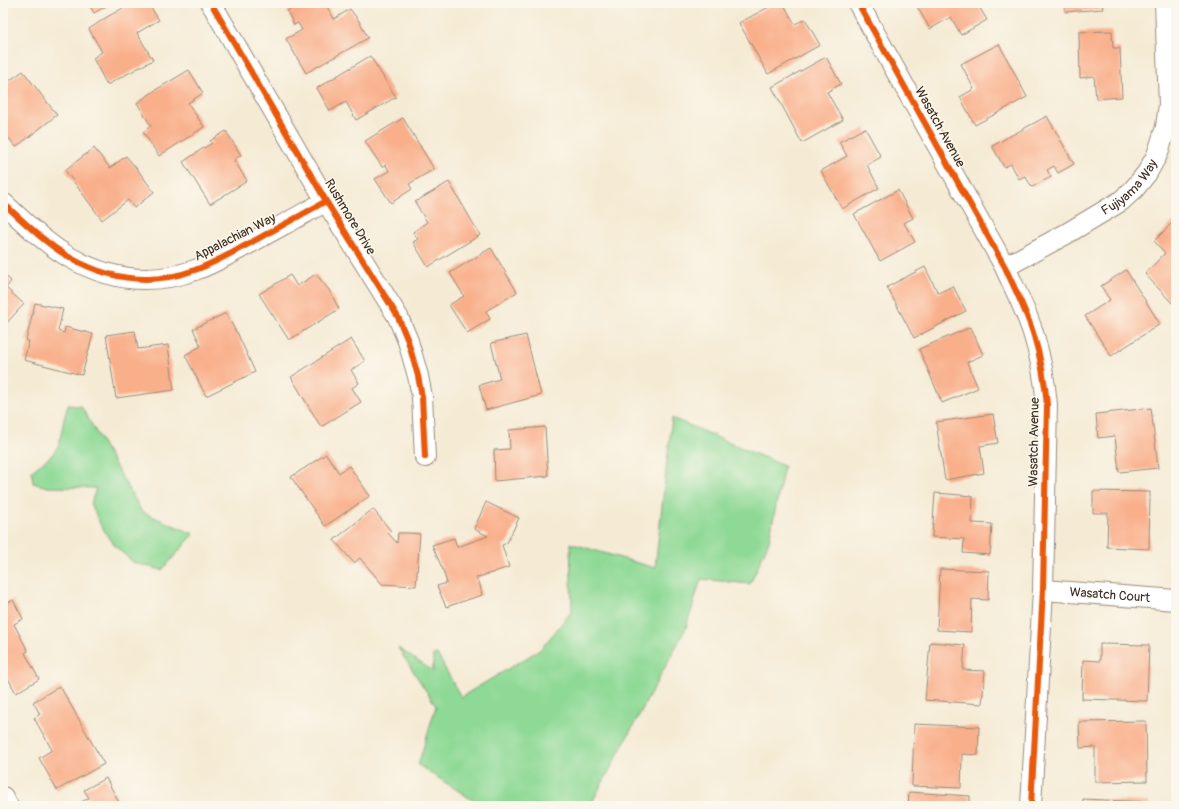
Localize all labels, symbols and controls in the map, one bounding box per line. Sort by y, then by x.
street label: Wasatch Avenue [911,84,969,170]
street label: Fujiyama Way [1098,156,1161,219]
street label: Rushmore Drive [321,176,379,258]
street label: Appalachian Way [191,209,279,264]
street label: Wasatch Avenue [1025,397,1043,487]
street label: Wasatch Court [1069,584,1151,606]

